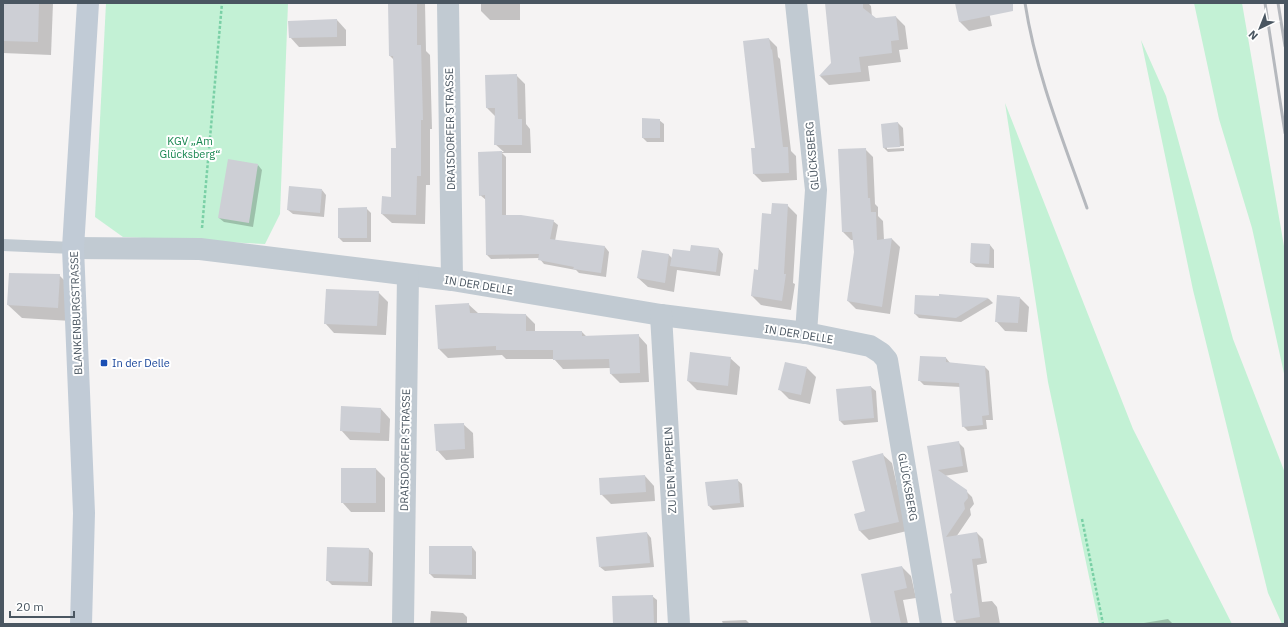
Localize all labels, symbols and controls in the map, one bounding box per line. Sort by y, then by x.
north arrow [1240,8,1280,48]
text: N [1245,27,1261,43]
street label: DRAISDORFER STRASSE [442,68,458,190]
street label: GLÜCKSBERG [802,121,822,191]
park label: KGV „Am Glücksberg“ [160,134,220,161]
street label: BLANKENBURGSTRASSE [67,251,85,375]
street label: IN DER DELLE [444,273,514,297]
street label: IN DER DELLE [764,322,834,346]
place label: In der Delle [112,356,170,370]
marker: In der Delle [99,358,109,368]
street label: DRAISDORFER STRASSE [397,389,413,511]
street label: ZU DEN PAPPELN [661,426,679,514]
street label: GLÜCKSBERG [895,452,921,522]
scale bar [10,593,74,619]
text: 20 m [16,599,44,614]

